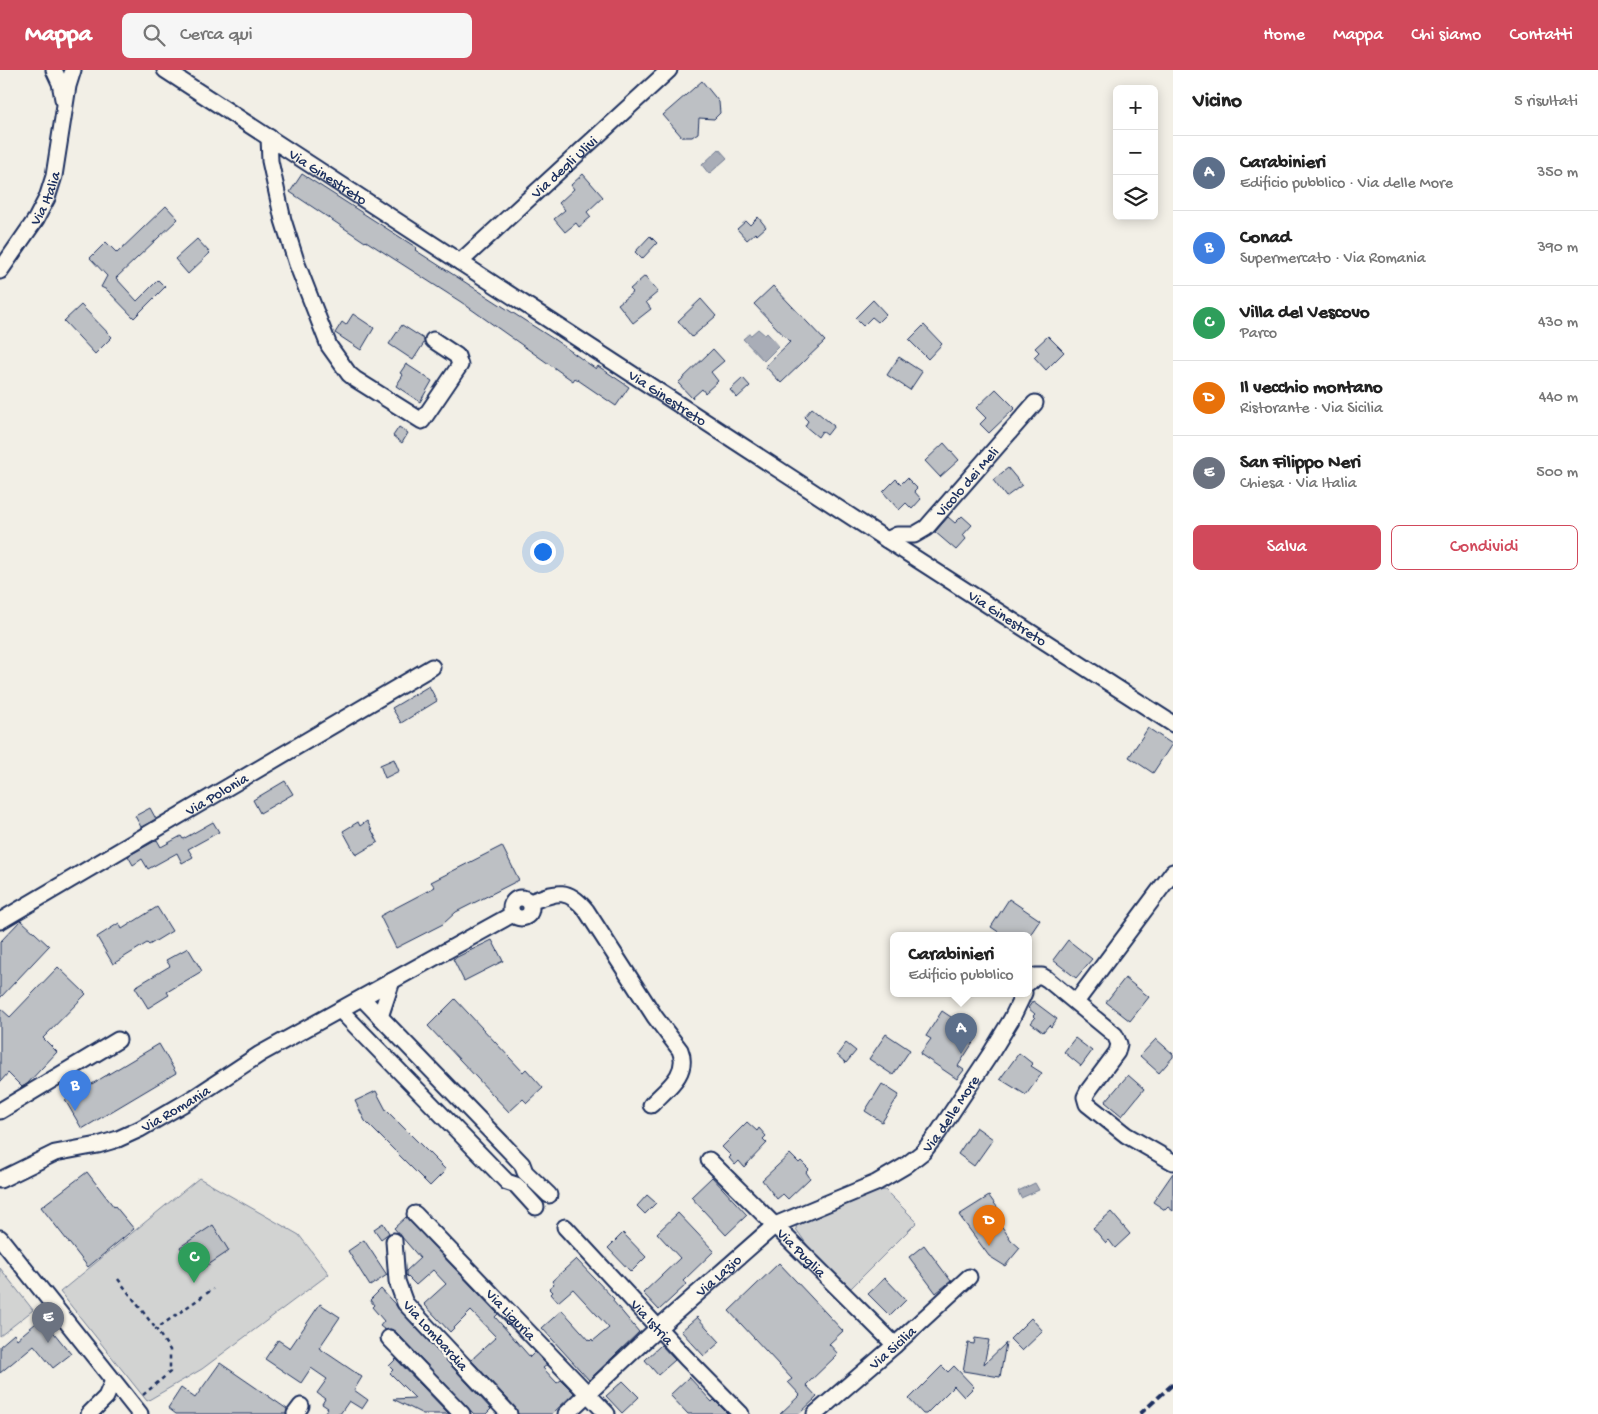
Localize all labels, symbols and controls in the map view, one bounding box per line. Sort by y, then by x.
search box [122,13,472,58]
text: Mappa [25,21,92,50]
icon: search [140,21,168,49]
text: Cerca qui [180,24,253,47]
text: Home [1263,25,1305,46]
text: Mappa [1333,25,1383,46]
text: Chi siamo [1411,25,1481,46]
text: Contatti [1509,25,1573,46]
map controls [1113,85,1158,220]
button: + [1113,85,1158,130]
text: Vicino [1193,90,1242,115]
text: 5 risultati [1514,93,1578,112]
button: − [1113,130,1158,175]
street label: Via degli Ulivi [527,133,602,204]
street label: Via Ginestreto [284,145,370,210]
text: Carabinieri [1240,152,1326,175]
text: A [1204,164,1214,183]
text: 350 m [1537,164,1578,183]
street label: Via Italia [27,170,66,231]
button: layers [1113,175,1158,220]
text: Edificio pubblico · Via delle More [1240,175,1453,194]
text: Conad [1240,227,1291,250]
text: B [1205,239,1213,258]
text: 390 m [1537,239,1578,258]
text: Supermercato · Via Romania [1240,250,1426,269]
text: Villa del Vescovo [1240,302,1370,325]
text: C [1205,314,1213,333]
text: 430 m [1538,314,1578,333]
text: Parco [1240,325,1277,344]
street label: Via Ginestreto [623,366,709,431]
text: Il vecchio montano [1240,377,1383,400]
text: D [1204,389,1214,408]
text: 440 m [1539,389,1578,408]
text: Ristorante · Via Sicilia [1240,400,1383,419]
street label: Vicolo dei Meli [932,444,1004,522]
text: San Filippo Neri [1240,452,1361,475]
text: E [1204,464,1214,483]
text: 500 m [1536,464,1578,483]
text: Chiesa · Via Italia [1240,475,1357,494]
button: Salva [1193,525,1381,570]
button: Condividi [1391,525,1578,570]
your location [530,539,556,565]
street label: Via Ginestreto [963,587,1049,651]
street label: Via Polonia [182,770,252,821]
popup [890,932,1032,997]
text: Carabinieri [908,944,994,967]
text: Edificio pubblico [908,967,1014,986]
pin: A [945,1013,977,1054]
pin: B [59,1070,91,1111]
street label: Via delle More [919,1072,985,1157]
street label: Via Romania [138,1082,215,1138]
pin: D [973,1205,1005,1246]
street label: Via Puglia [771,1225,829,1283]
pin: C [178,1242,210,1283]
street label: Via Lazio [692,1252,746,1302]
street label: Via Liguria [480,1285,539,1346]
street label: Via Lombardia [397,1296,472,1376]
street label: Via Istria [625,1296,677,1350]
pin: E [32,1302,64,1343]
street label: Via Sicilia [865,1323,921,1375]

